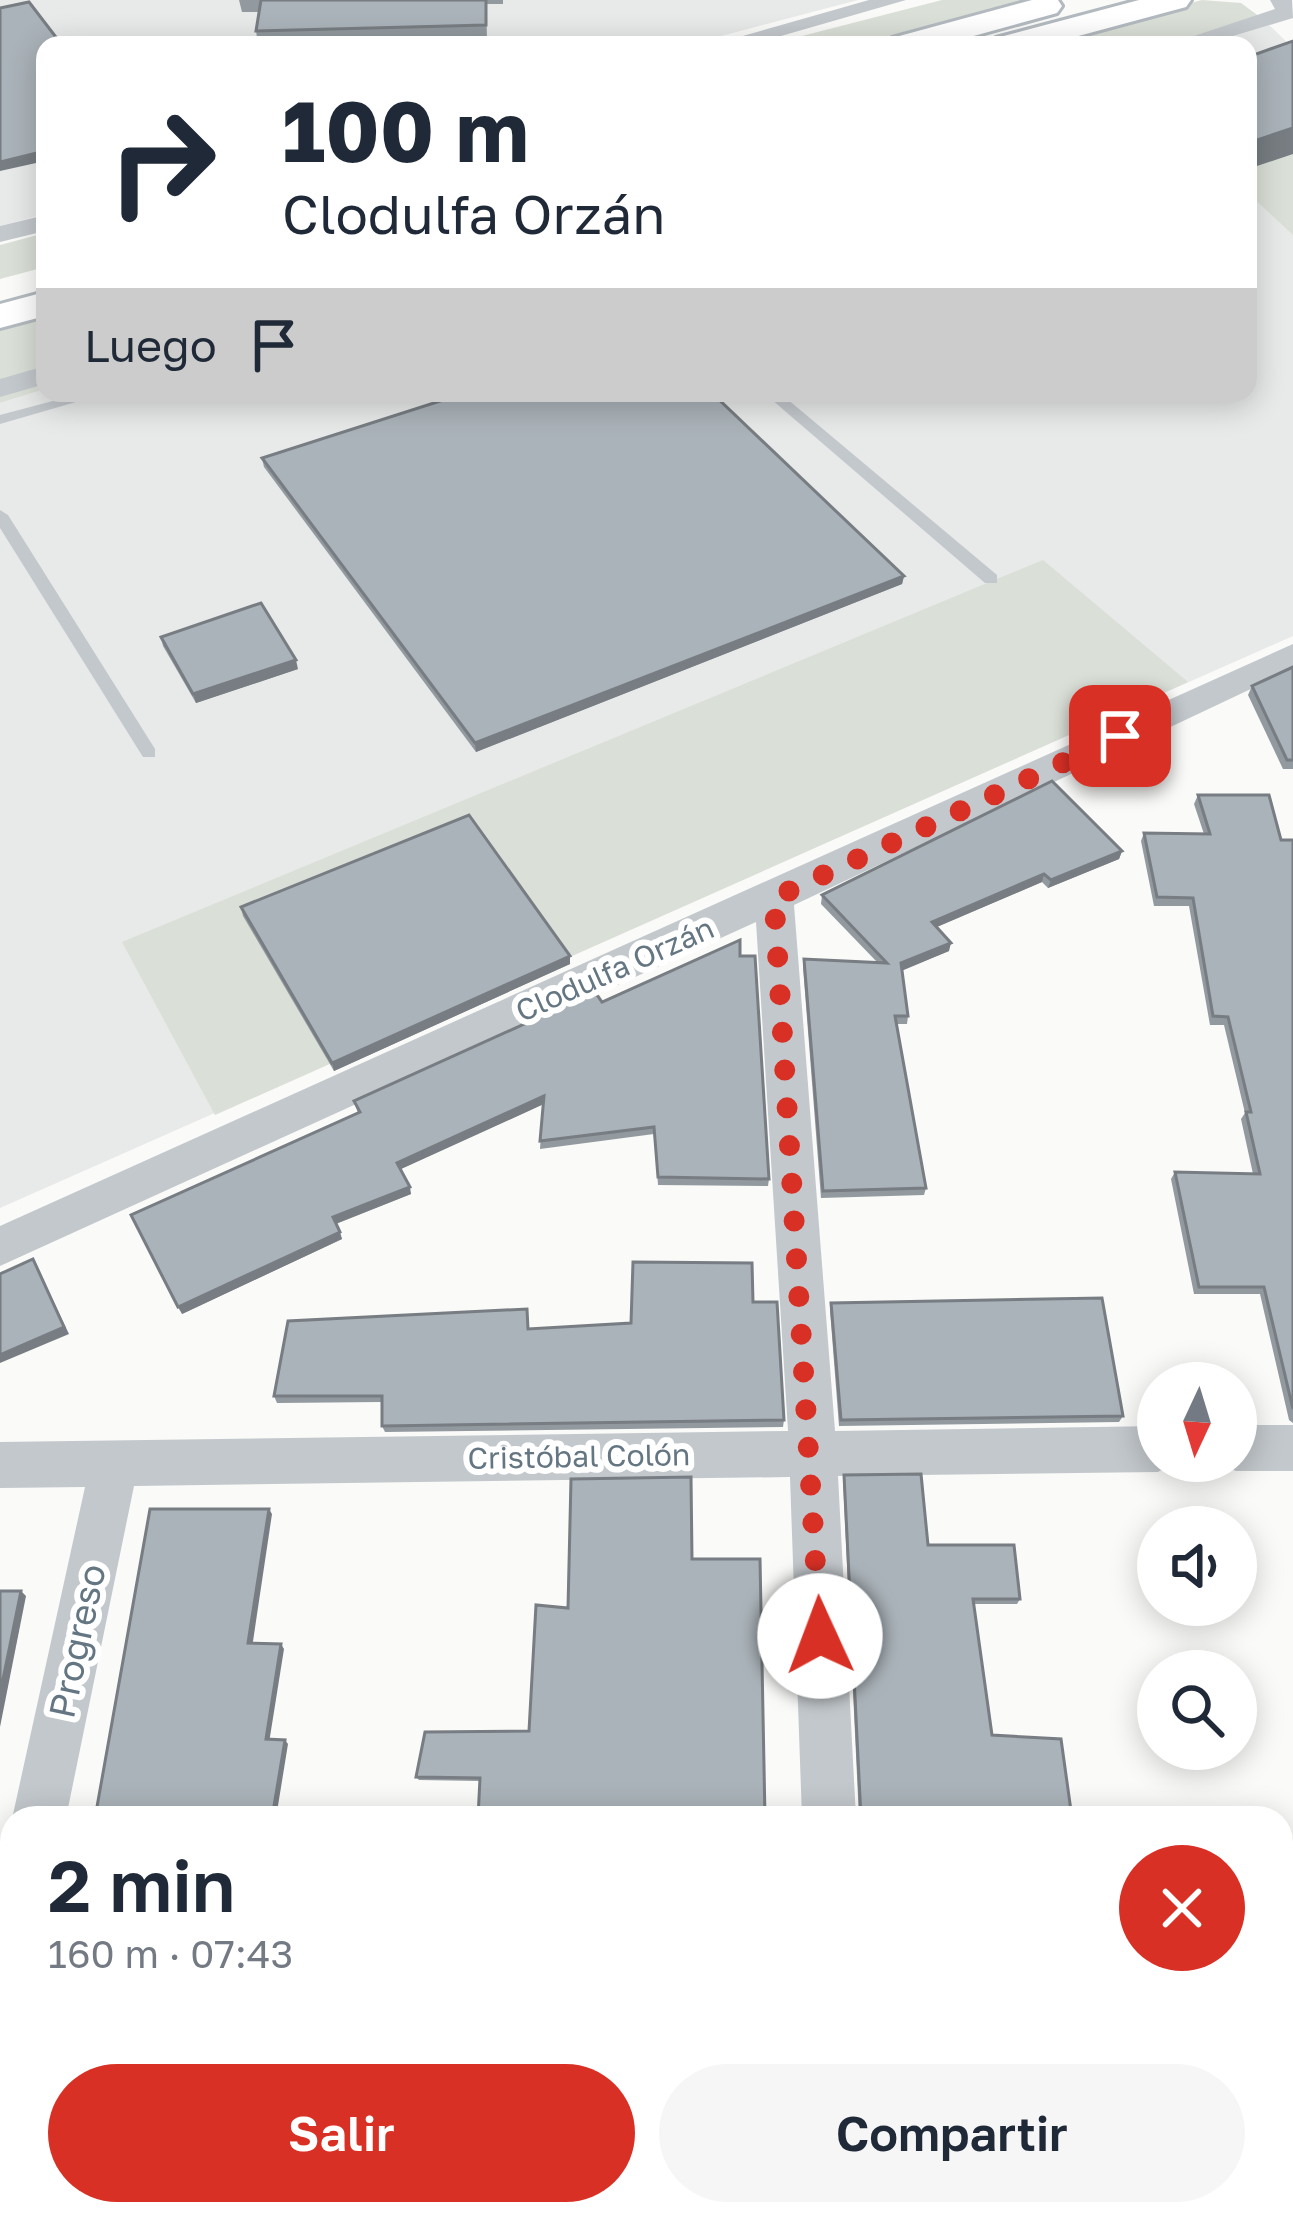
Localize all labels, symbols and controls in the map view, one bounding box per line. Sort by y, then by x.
text: 100 m [282,80,529,180]
icon: right [84,84,240,240]
text: Clodulfa Orzán [282,181,665,246]
icon: arrive [241,312,307,378]
text: Luego [84,318,217,372]
pin [1069,685,1171,787]
icon: arrive [1087,703,1153,769]
street label: Clodulfa Orzán [510,909,719,1029]
north arrow [1137,1362,1257,1482]
map controls [1137,1362,1257,1770]
street label: Cristóbal Colón [467,1436,691,1476]
button: sound [1137,1506,1257,1626]
street label: Progreso [39,1560,114,1722]
position arrow [757,1573,883,1699]
button: search [1137,1650,1257,1770]
text: 2 min [48,1841,235,1928]
button: close [1119,1845,1245,1971]
text: 160 m · 07:43 [48,1930,293,1977]
button: Salir [48,2064,635,2202]
button: Compartir [659,2064,1245,2202]

